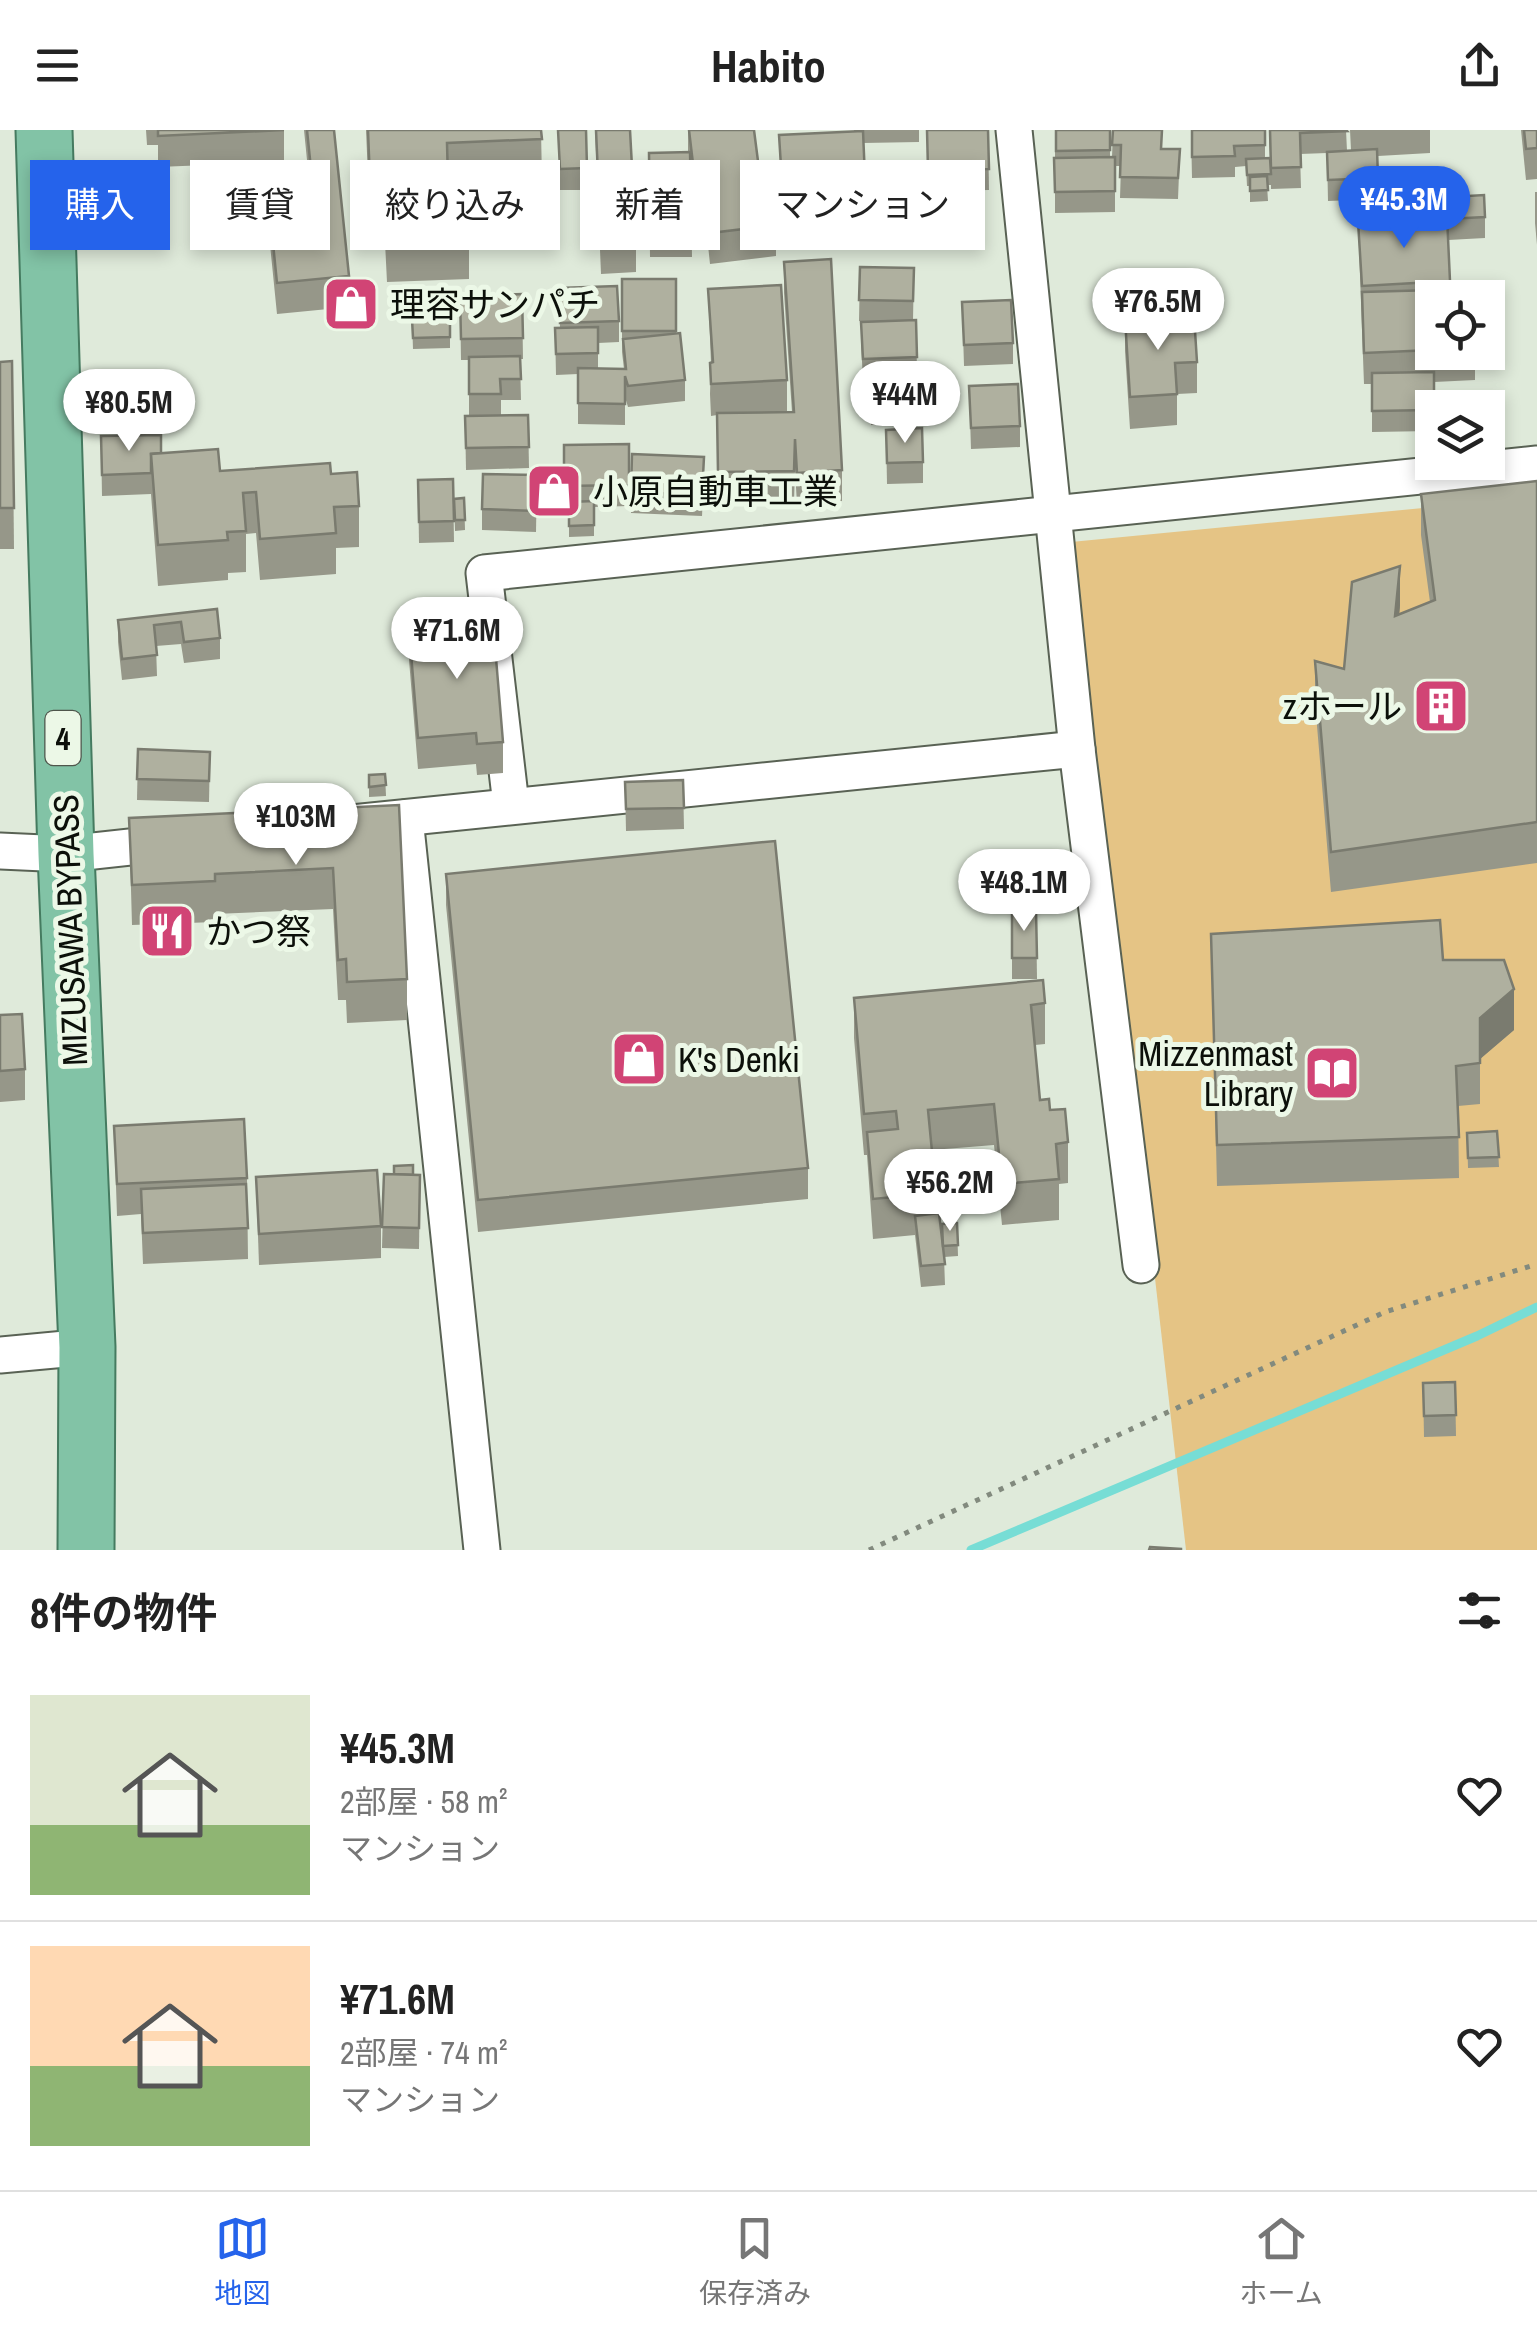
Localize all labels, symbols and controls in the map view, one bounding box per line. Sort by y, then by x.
text: Habito [711,35,826,96]
icon: menu [30,38,85,93]
icon: share [1452,38,1507,93]
chip: 購入 [30,160,170,250]
chip: 賃貸 [190,160,330,250]
chip: 絞り込み [350,160,560,250]
chip: 新着 [580,160,720,250]
chip: マンション [740,160,985,250]
pin: ¥45.3M [1323,166,1485,251]
text: ¥45.3M [1360,177,1448,220]
pin: ¥76.5M [1077,268,1239,353]
shop icon: 理容サンパチ [321,274,381,334]
text: ¥76.5M [1114,279,1202,322]
map controls [1415,280,1505,480]
button: locate [1415,280,1505,370]
place label: 理容サンパチ [390,281,600,328]
pin: ¥44M [846,361,964,446]
pin: ¥80.5M [48,369,210,454]
text: ¥44M [872,372,938,415]
text: ¥80.5M [85,380,173,423]
button: layers [1415,390,1505,480]
shop icon: 小原自動車工業 [524,461,584,521]
place label: 小原自動車工業 [593,468,838,515]
pin: ¥71.6M [376,597,538,682]
text: ¥71.6M [413,608,501,651]
building icon: zホール [1411,676,1471,736]
place label: zホール [1283,683,1402,730]
road number: 4 [46,711,80,765]
pin: ¥103M [226,783,366,868]
street label: MIZUSAWA BYPASS [42,793,98,1067]
text: ¥103M [256,794,336,837]
pin: ¥48.1M [943,849,1105,934]
text: ¥48.1M [980,860,1068,903]
restaurant icon: かつ祭 [137,901,197,961]
place label: かつ祭 [206,908,311,955]
shop icon: K's Denki [609,1029,669,1089]
place label: Mizzenmast Library [1138,1030,1294,1117]
place label: K's Denki [678,1036,800,1083]
library icon: Mizzenmast Library [1302,1043,1362,1103]
pin: ¥56.2M [869,1149,1031,1234]
text: ¥56.2M [906,1160,994,1203]
icon: filters [1452,1583,1507,1638]
text: 8件の物件 [30,1585,217,1641]
text: ¥45.3M [340,1720,455,1776]
icon: home [110,1735,230,1855]
icon: heart [1452,1768,1507,1823]
text: 2部屋 · 58 m² [340,1780,508,1823]
text: マンション [340,1827,500,1870]
text: ¥71.6M [340,1971,455,2027]
icon: home [110,1986,230,2106]
icon: heart [1452,2019,1507,2074]
text: 2部屋 · 74 m² [340,2031,508,2074]
text: マンション [340,2078,500,2121]
tab: 地図 [214,2211,270,2312]
tab: 保存済み [699,2211,811,2312]
tab: ホーム [1240,2211,1323,2312]

